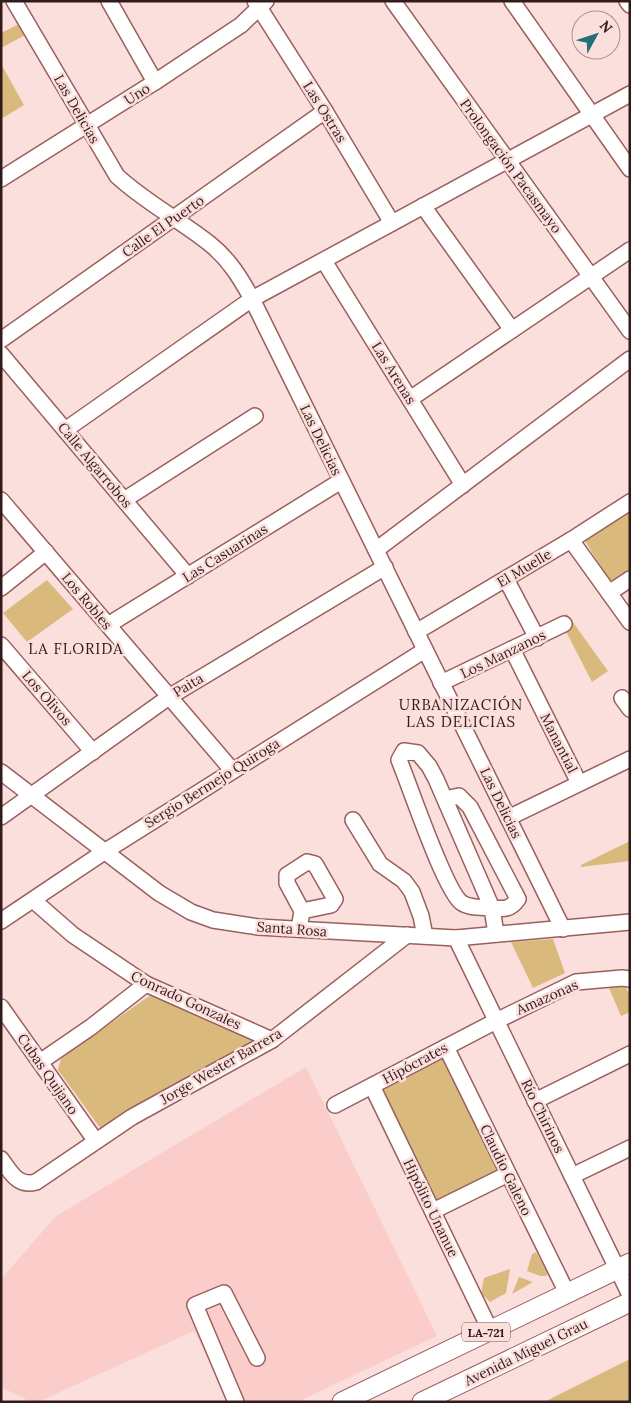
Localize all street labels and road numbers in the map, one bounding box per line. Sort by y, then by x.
street label: Las Delicias [50,71,104,147]
street label: Las Ostras [299,78,351,146]
street label: Uno [121,79,153,109]
street label: Prolongación Pacasmayo [456,95,566,237]
street label: Calle El Puerto [118,191,208,261]
street label: Las Arenas [368,338,420,408]
street label: Las Delicias [296,402,346,478]
street label: Calle Algarrobos [54,418,136,512]
street label: Las Casuarinas [179,520,271,586]
street label: El Muelle [494,545,555,591]
street label: Los Robles [58,569,116,633]
street label: Los Manzanos [457,626,549,682]
street label: Los Olivos [18,667,76,729]
street label: Paita [169,669,207,701]
street label: Manantial [536,710,582,776]
street label: Sergio Bermejo Quiroga [141,734,283,832]
street label: Las Delicias [476,765,526,841]
street label: Santa Rosa [256,918,328,940]
street label: Conrado Gonzales [128,967,244,1033]
street label: Amazonas [512,975,581,1019]
street label: Jorge Wester Barrera [156,1024,285,1109]
street label: Cubas Quijano [13,1030,83,1118]
street label: Hipócrates [379,1038,451,1088]
street label: Río Chirinos [517,1076,569,1156]
street label: Claudio Galeno [476,1121,536,1219]
street label: Hipólito Unanue [399,1156,463,1261]
street label: Avenida Miguel Grau [461,1314,591,1390]
road number: LA-721 [462,1322,510,1341]

